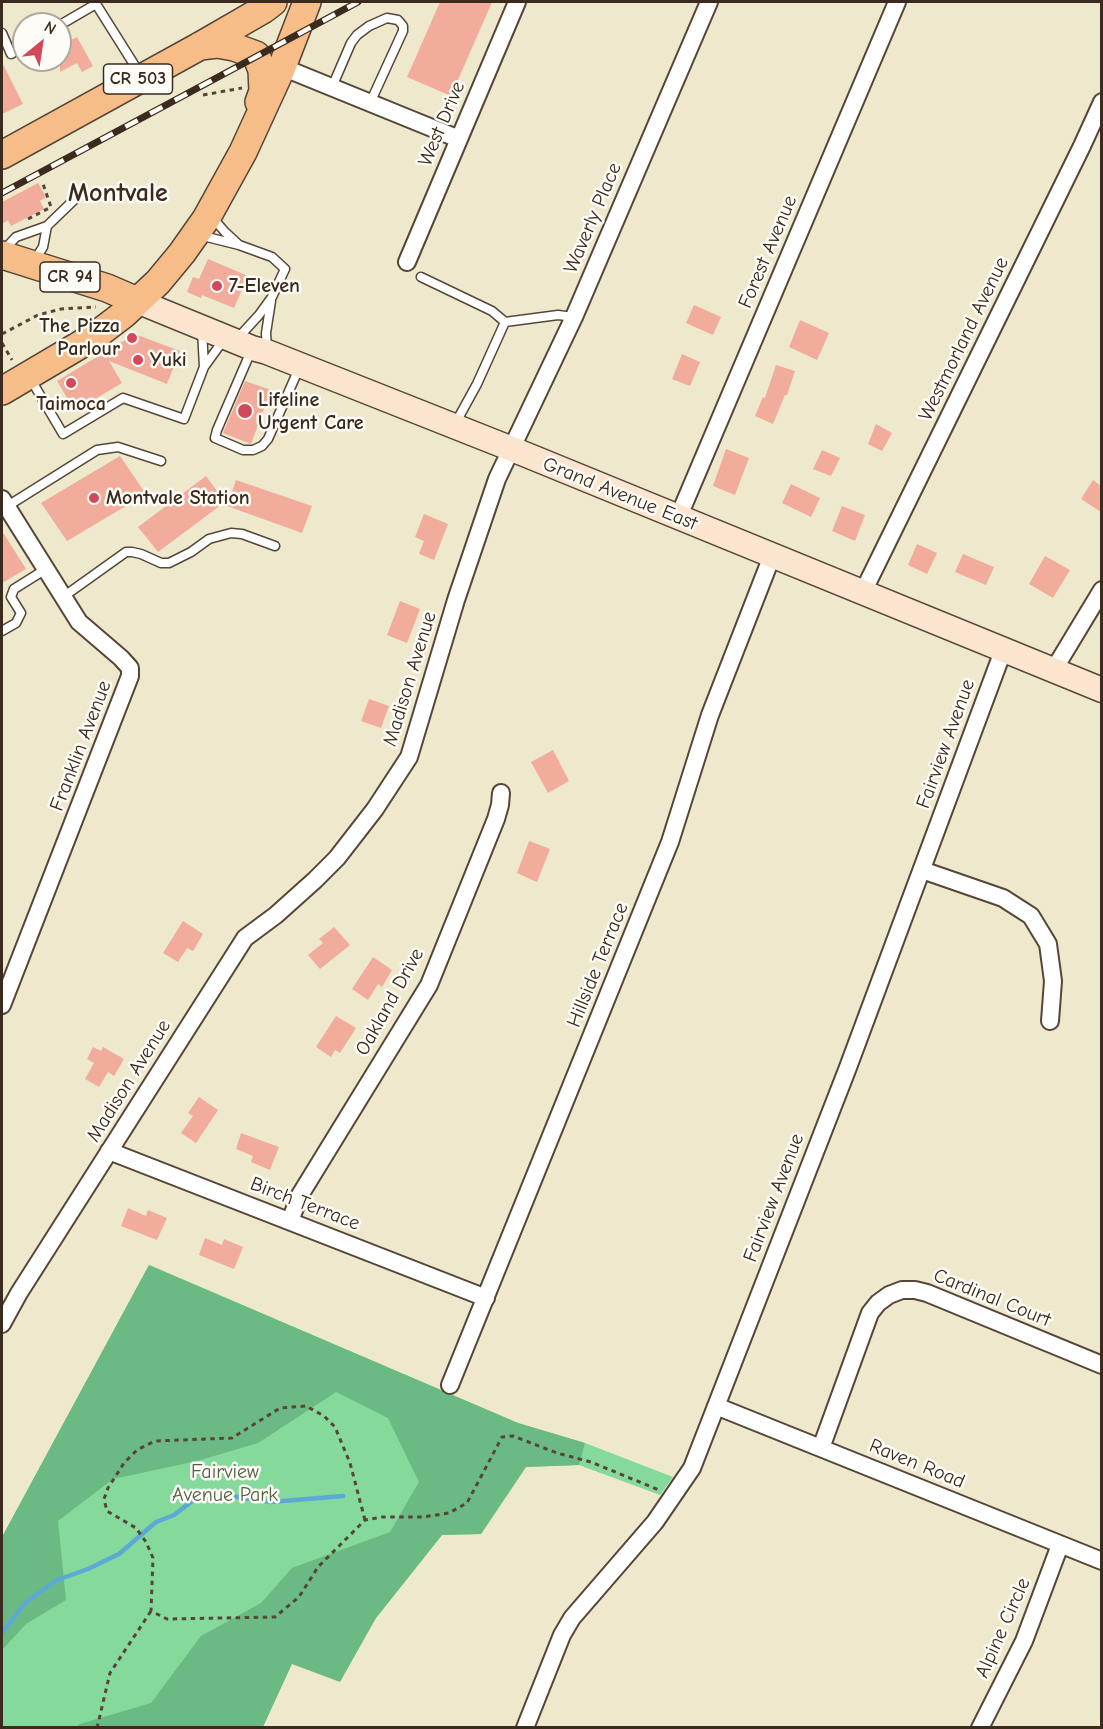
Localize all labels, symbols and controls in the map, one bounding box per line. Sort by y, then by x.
north arrow [12,12,72,72]
text: N [41,18,59,39]
road number: CR 503 [104,64,172,94]
street label: West Drive [413,78,471,170]
street label: Waverly Place [559,159,627,277]
district label: Montvale [68,178,168,210]
street label: Forest Avenue [733,192,803,312]
street label: Westmorland Avenue [914,253,1014,425]
road number: CR 94 [40,262,100,292]
place label: 7-Eleven [229,274,300,298]
marker: 7-Eleven [210,279,224,293]
place label: The Pizza Parlour [39,314,120,361]
marker: The Pizza Parlour [125,331,139,345]
place label: Yuki [150,348,187,372]
marker: Yuki [131,353,145,367]
marker: Taimoca [64,376,78,390]
place label: Lifeline Urgent Care [258,388,364,435]
place label: Taimoca [36,392,106,416]
marker: Lifeline Urgent Care [236,402,254,420]
street label: Grand Avenue East [539,452,701,536]
place label: Montvale Station [106,486,250,510]
marker: Montvale Station [87,491,101,505]
street label: Madison Avenue [378,609,442,749]
street label: Fairview Avenue [912,676,980,812]
street label: Franklin Avenue [45,677,117,815]
street label: Hillside Terrace [562,899,634,1031]
street label: Oakland Drive [351,944,429,1060]
street label: Madison Avenue [82,1015,176,1147]
street label: Fairview Avenue [738,1130,810,1266]
street label: Birch Terrace [247,1172,363,1236]
street label: Cardinal Court [930,1264,1054,1332]
street label: Raven Road [866,1434,968,1494]
park label: Fairview Avenue Park [172,1460,278,1507]
street label: Alpine Circle [970,1574,1036,1682]

